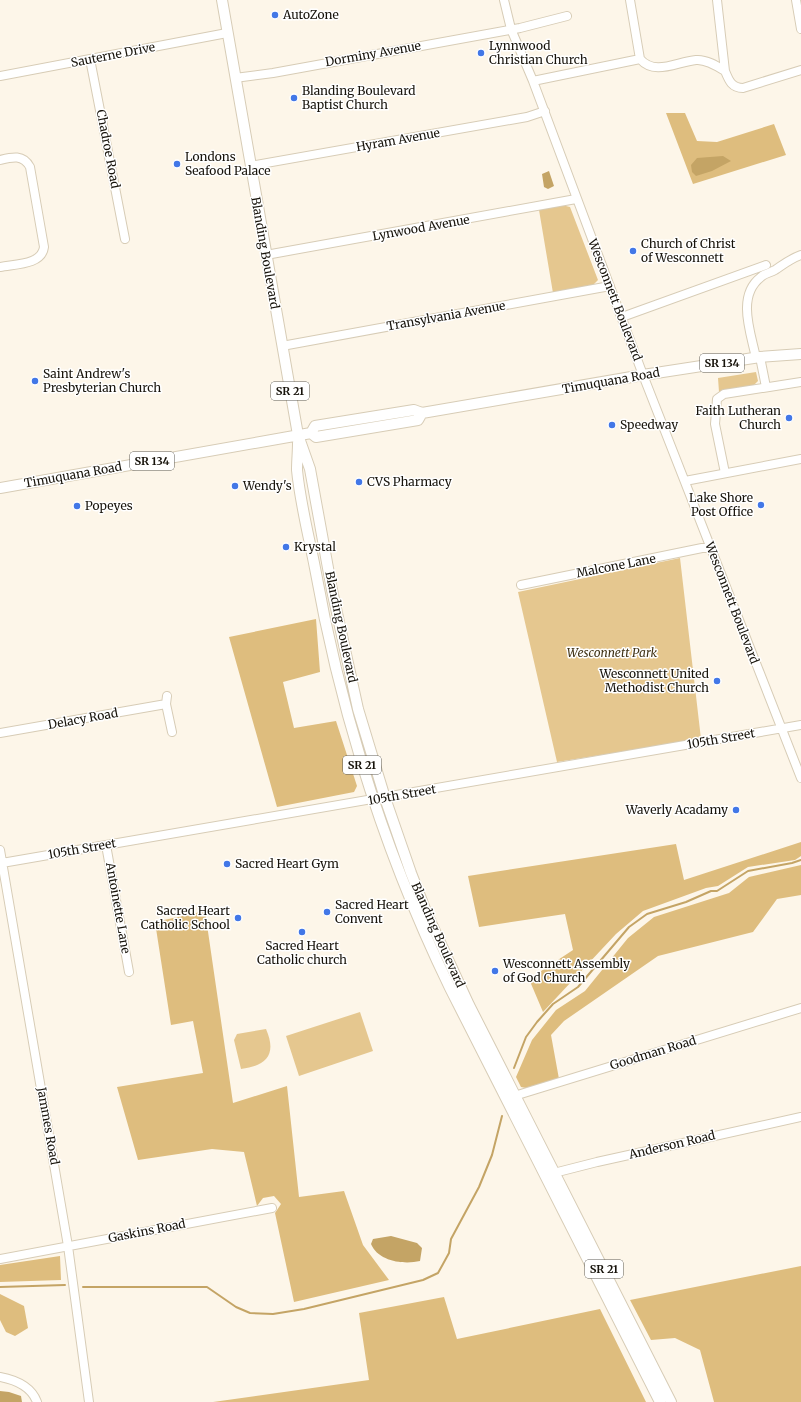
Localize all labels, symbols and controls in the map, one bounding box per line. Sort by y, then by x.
place label: AutoZone [282,7,339,22]
marker: AutoZone [270,10,280,20]
street label: Dorminy Avenue [324,38,422,69]
place label: Lynnwood Christian Church [489,38,588,67]
street label: Sauterne Drive [70,39,156,70]
marker: Lynnwood Christian Church [476,48,486,58]
place label: Blanding Boulevard Baptist Church [302,83,415,112]
marker: Blanding Boulevard Baptist Church [289,93,299,103]
street label: Chadroe Road [93,108,123,190]
street label: Hyram Avenue [355,125,441,154]
place label: Londons Seafood Palace [185,149,271,178]
marker: Londons Seafood Palace [172,159,182,169]
street label: Blanding Boulevard [248,196,283,310]
street label: Lynwood Avenue [371,212,471,243]
street label: Wesconnett Boulevard [585,236,646,363]
place label: Church of Christ of Wesconnett [641,236,736,265]
marker: Church of Christ of Wesconnett [628,246,638,256]
street label: Transylvania Avenue [385,298,506,333]
road number: SR 134 [700,354,744,372]
street label: Timuquana Road [561,365,661,396]
place label: Saint Andrew's Presbyterian Church [43,366,161,395]
marker: Saint Andrew's Presbyterian Church [30,376,40,386]
road number: SR 21 [271,382,309,400]
place label: Faith Lutheran Church [696,403,781,432]
marker: Faith Lutheran Church [784,413,794,423]
place label: Speedway [620,417,678,432]
marker: Speedway [607,420,617,430]
road number: SR 134 [130,452,174,470]
street label: Timuquana Road [23,459,123,490]
place label: CVS Pharmacy [367,474,452,489]
marker: CVS Pharmacy [354,477,364,487]
place label: Wendy's [242,478,292,493]
marker: Wendy's [230,481,240,491]
place label: Lake Shore Post Office [689,490,753,519]
place label: Popeyes [85,498,133,513]
marker: Lake Shore Post Office [756,500,766,510]
marker: Popeyes [72,501,82,511]
place label: Krystal [294,539,336,554]
street label: Wesconnett Boulevard [702,539,763,666]
marker: Krystal [281,542,291,552]
street label: Malcone Lane [575,550,657,581]
street label: Blanding Boulevard [322,570,361,684]
park label: Wesconnett Park [567,645,658,660]
place label: Wesconnett United Methodist Church [598,666,709,695]
marker: Wesconnett United Methodist Church [712,676,722,686]
street label: Delacy Road [47,705,119,732]
street label: 105th Street [686,725,756,752]
road number: SR 21 [343,756,381,774]
street label: 105th Street [367,781,437,808]
place label: Waverly Acadamy [625,802,728,817]
marker: Waverly Acadamy [731,805,741,815]
street label: 105th Street [47,835,117,862]
place label: Sacred Heart Gym [235,856,339,871]
marker: Sacred Heart Gym [222,859,232,869]
street label: Antoinette Lane [103,860,134,955]
street label: Blanding Boulevard [409,880,468,990]
place label: Sacred Heart Convent [335,897,409,926]
place label: Sacred Heart Catholic School [141,903,230,932]
marker: Sacred Heart Convent [322,907,332,917]
marker: Sacred Heart Catholic School [233,913,243,923]
marker: Sacred Heart Catholic church [297,927,307,937]
place label: Sacred Heart Catholic church [257,938,347,967]
place label: Wesconnett Assembly of God Church [502,956,630,985]
marker: Wesconnett Assembly of God Church [490,966,500,976]
street label: Goodman Road [608,1032,698,1073]
street label: Jammes Road [34,1085,63,1166]
street label: Anderson Road [626,1127,717,1162]
street label: Gaskins Road [107,1216,187,1245]
road number: SR 21 [585,1260,623,1278]

